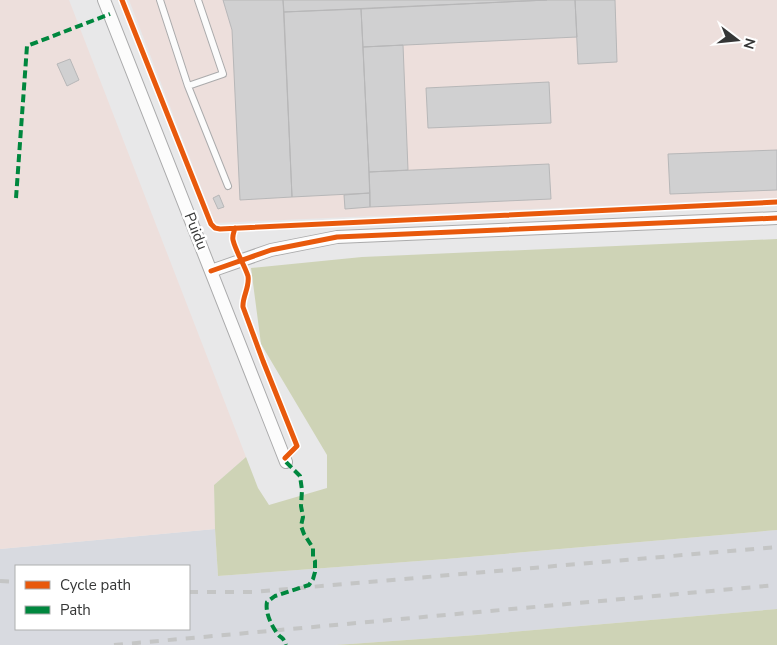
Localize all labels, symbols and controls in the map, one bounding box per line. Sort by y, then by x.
north arrow [712,15,762,65]
text: N [738,36,760,51]
street label: Puidu [180,209,212,253]
legend [15,565,190,630]
text: Cycle path [60,575,131,595]
text: Path [60,600,91,620]

